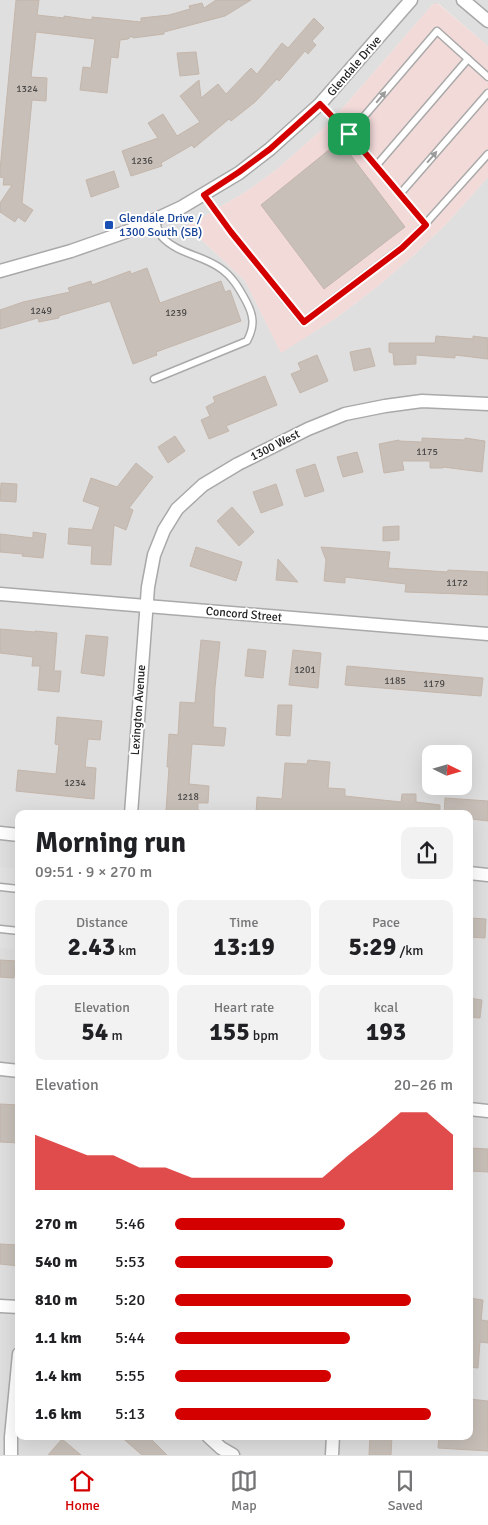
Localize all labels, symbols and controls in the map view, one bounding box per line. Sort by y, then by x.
street label: Glendale Drive [324,33,385,100]
house number: 1324 [16,83,38,95]
one-way arrow [375,91,386,103]
pin [328,113,370,155]
icon: arrive [335,120,363,148]
one-way arrow [426,152,438,164]
house number: 1236 [131,155,153,167]
place label: Glendale Drive / 1300 South (SB) [119,211,202,240]
marker: Glendale Drive / 1300 South (SB) [103,219,115,231]
house number: 1249 [30,305,52,317]
house number: 1239 [165,307,187,319]
street label: 1300 West [248,427,303,464]
house number: 1175 [416,446,438,458]
house number: 1172 [446,577,468,589]
street label: Concord Street [205,604,283,625]
street label: Lexington Avenue [128,664,149,756]
house number: 1201 [294,664,316,676]
house number: 1185 [384,675,406,687]
house number: 1179 [423,678,445,690]
north arrow [422,745,472,795]
map controls [422,745,472,795]
house number: 1234 [64,777,86,789]
house number: 1218 [177,791,199,803]
text: Morning run [35,826,186,860]
button: share [401,827,453,879]
text: 09:51 · 9 × 270 m [35,862,152,882]
text: Distance [76,914,128,931]
text: Time [230,914,258,931]
text: Pace [372,914,400,931]
text: 2.43 [68,931,115,962]
text: 13:19 [213,931,275,962]
text: 5:29 [348,931,396,962]
text: km [115,942,136,959]
text: /km [396,942,424,959]
text: Elevation [74,999,130,1016]
text: Heart rate [214,999,274,1016]
text: kcal [374,999,398,1016]
text: 54 [81,1016,108,1047]
text: 155 [209,1016,250,1047]
text: 193 [366,1016,406,1047]
text: m [108,1027,123,1044]
text: bpm [250,1027,279,1044]
text: Elevation [35,1075,99,1095]
text: 20–26 m [394,1075,453,1095]
text: 270 m [35,1214,77,1234]
text: 5:46 [115,1214,145,1234]
text: 540 m [35,1252,77,1272]
text: 5:53 [115,1252,145,1272]
text: 810 m [35,1290,77,1310]
text: 5:20 [115,1290,145,1310]
text: 1.1 km [35,1328,82,1348]
text: 5:44 [115,1328,145,1348]
text: 1.4 km [35,1366,82,1386]
text: 5:55 [115,1366,145,1386]
text: 1.6 km [35,1404,82,1424]
text: 5:13 [115,1404,145,1424]
tab: Home [65,1467,100,1514]
tab: Map [230,1467,258,1514]
tab: Saved [388,1467,423,1514]

